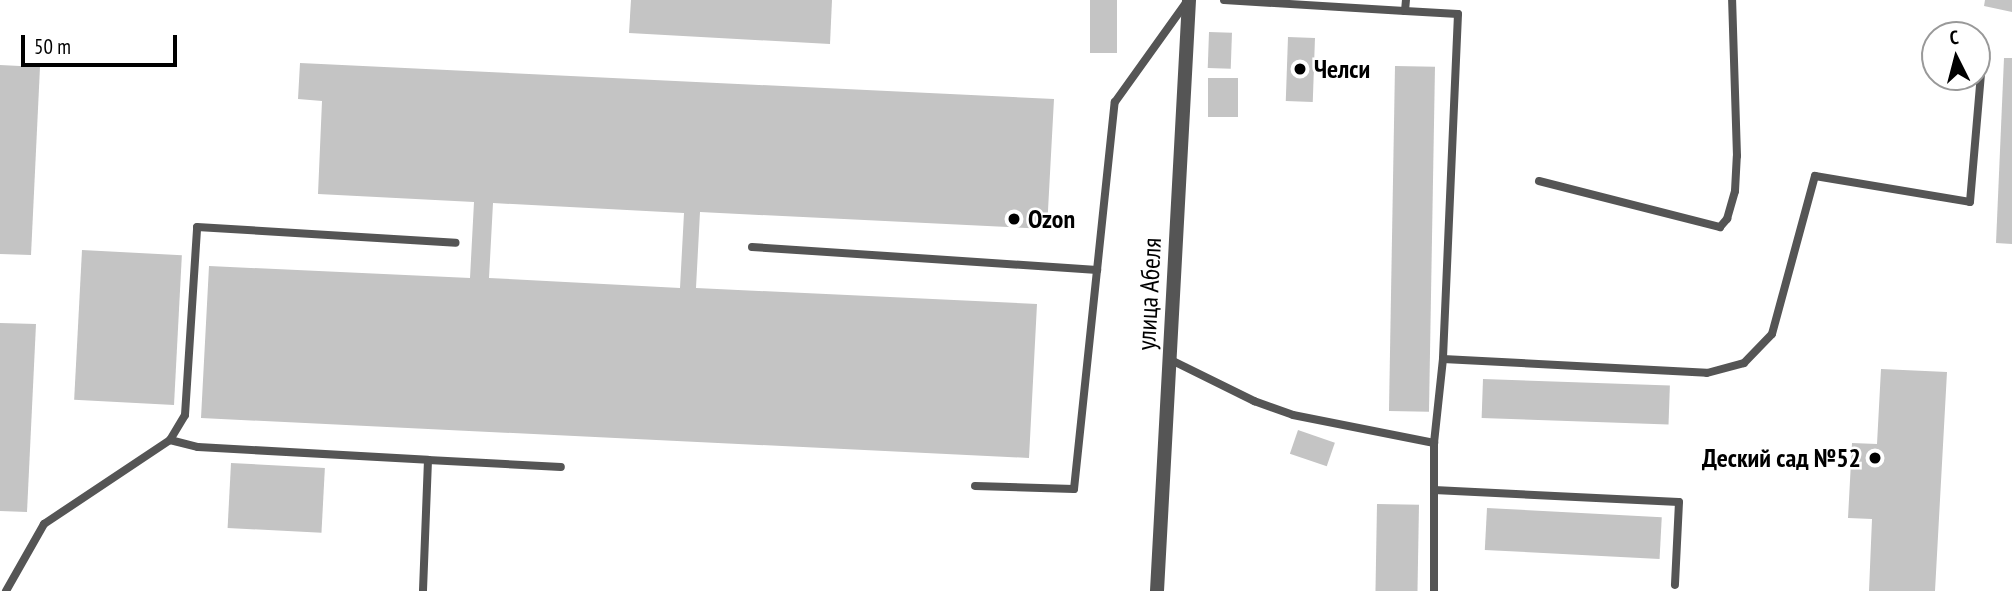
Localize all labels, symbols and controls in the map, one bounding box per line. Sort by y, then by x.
scale bar [24,21,180,65]
north arrow [1921,21,1991,91]
text: С [1948,25,1960,49]
text: 50 m [34,33,71,60]
place label: Челси [1314,53,1370,85]
marker: Челси [1292,61,1308,77]
place label: Ozon [1028,203,1075,235]
marker: Ozon [1006,211,1022,227]
street label: улица Абеля [1130,237,1168,351]
place label: Деский сад №52 [1702,442,1861,474]
marker: Деский сад №52 [1867,450,1883,466]

